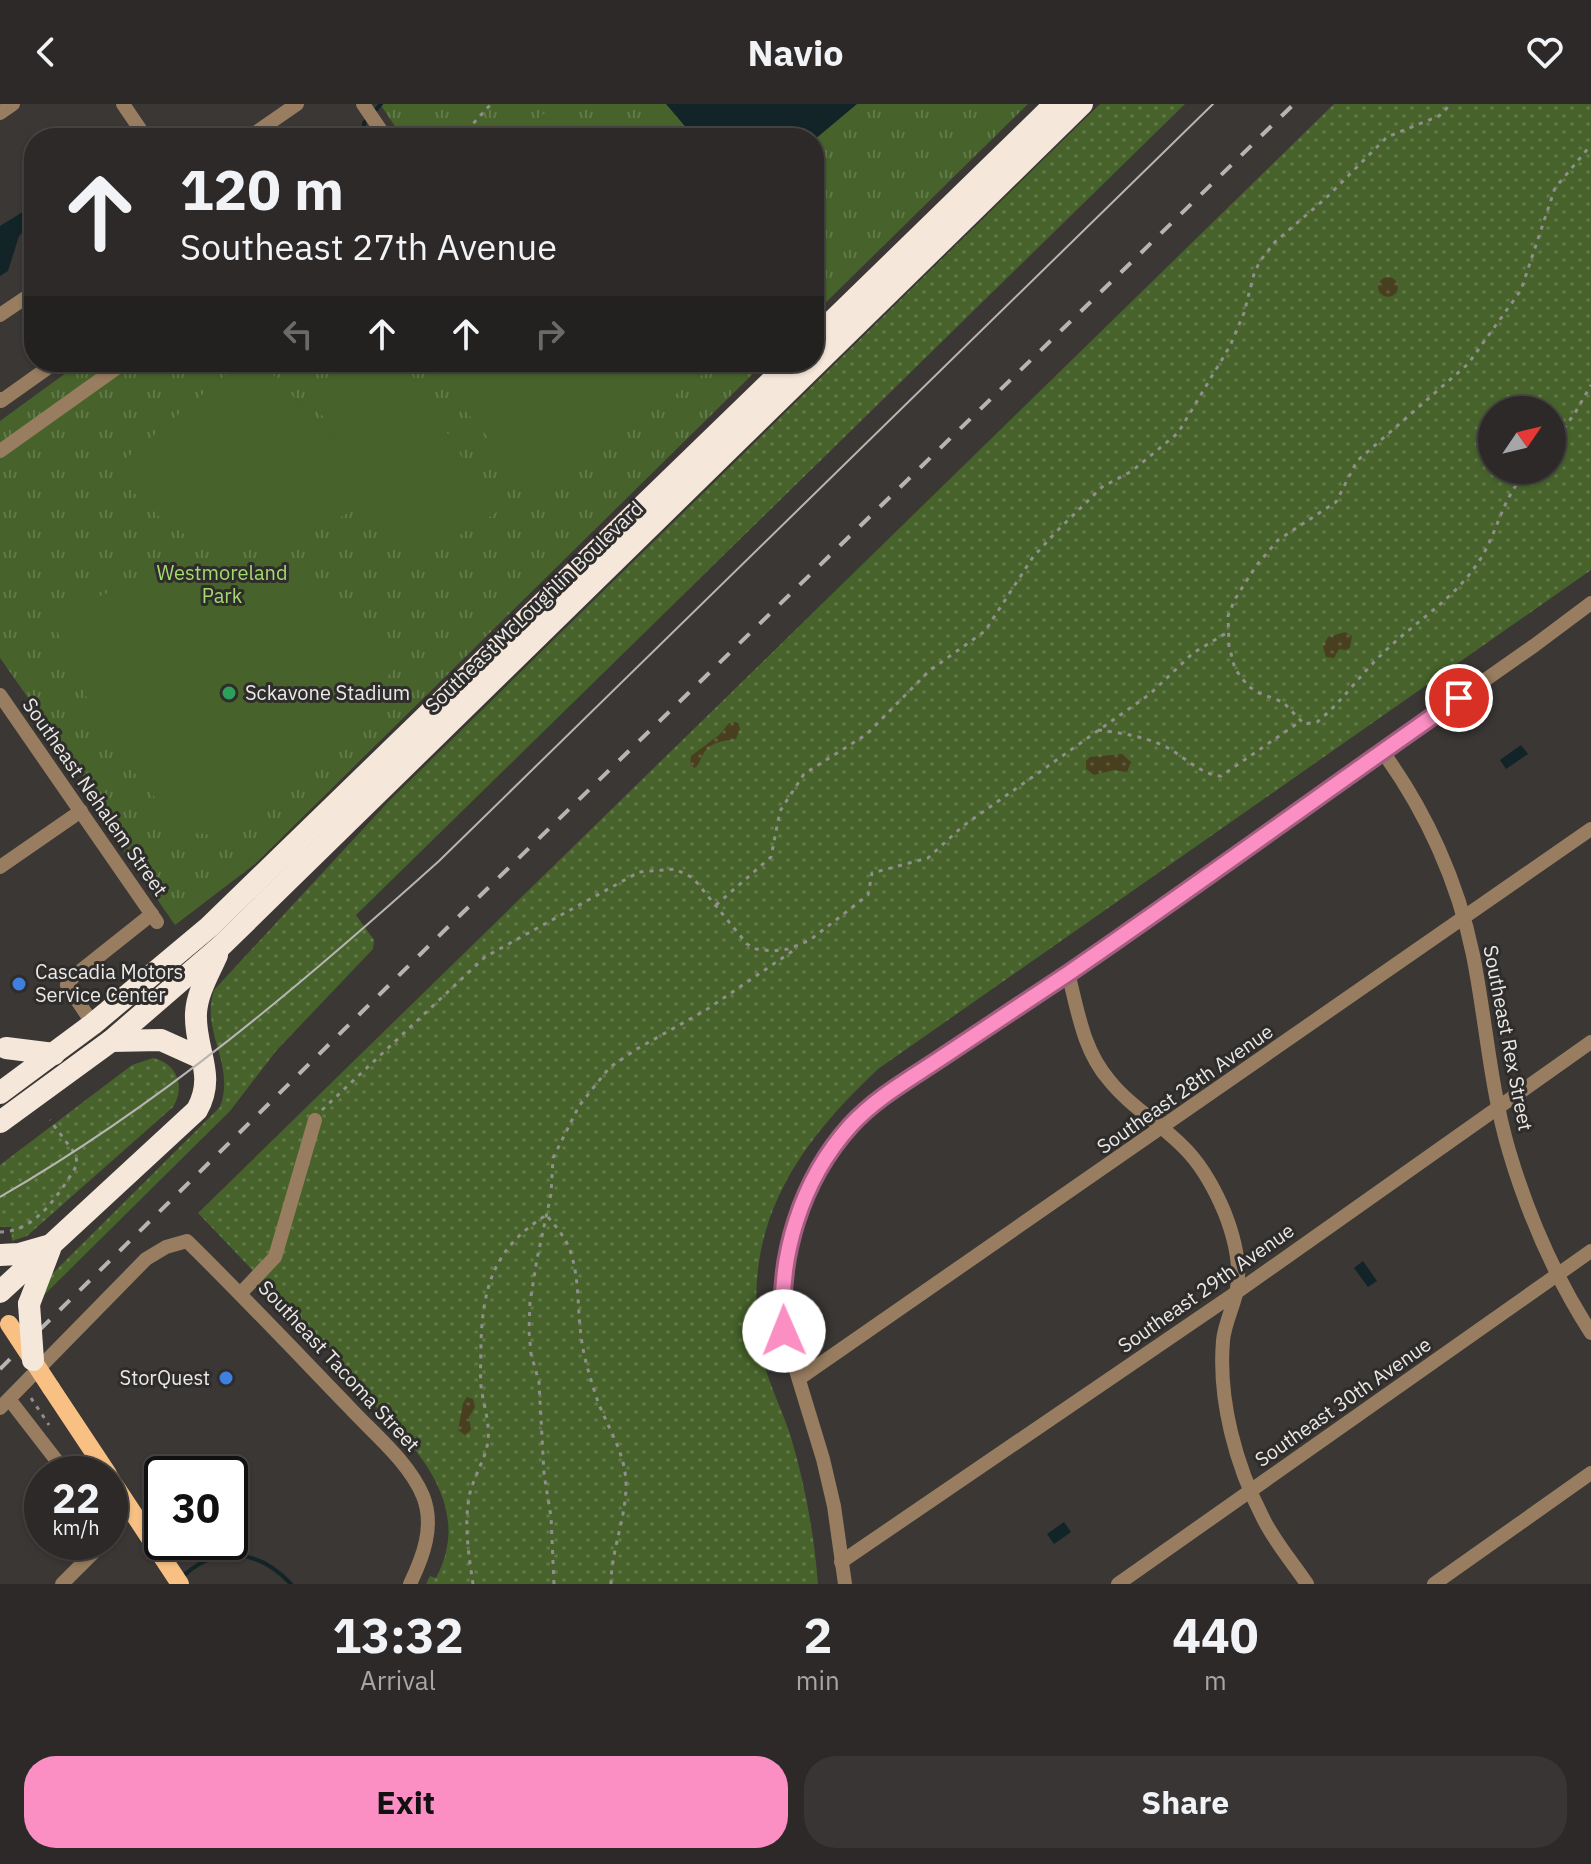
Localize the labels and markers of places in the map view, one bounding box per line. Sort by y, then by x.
pin [1425,664,1493,732]
place label: Sckavone Stadium [245,679,410,706]
marker: Sckavone Stadium [220,684,238,702]
place label: Cascadia Motors Service Center [35,958,183,1008]
marker: Cascadia Motors Service Center [10,975,28,993]
place label: StorQuest [120,1364,210,1391]
marker: StorQuest [217,1369,235,1387]

